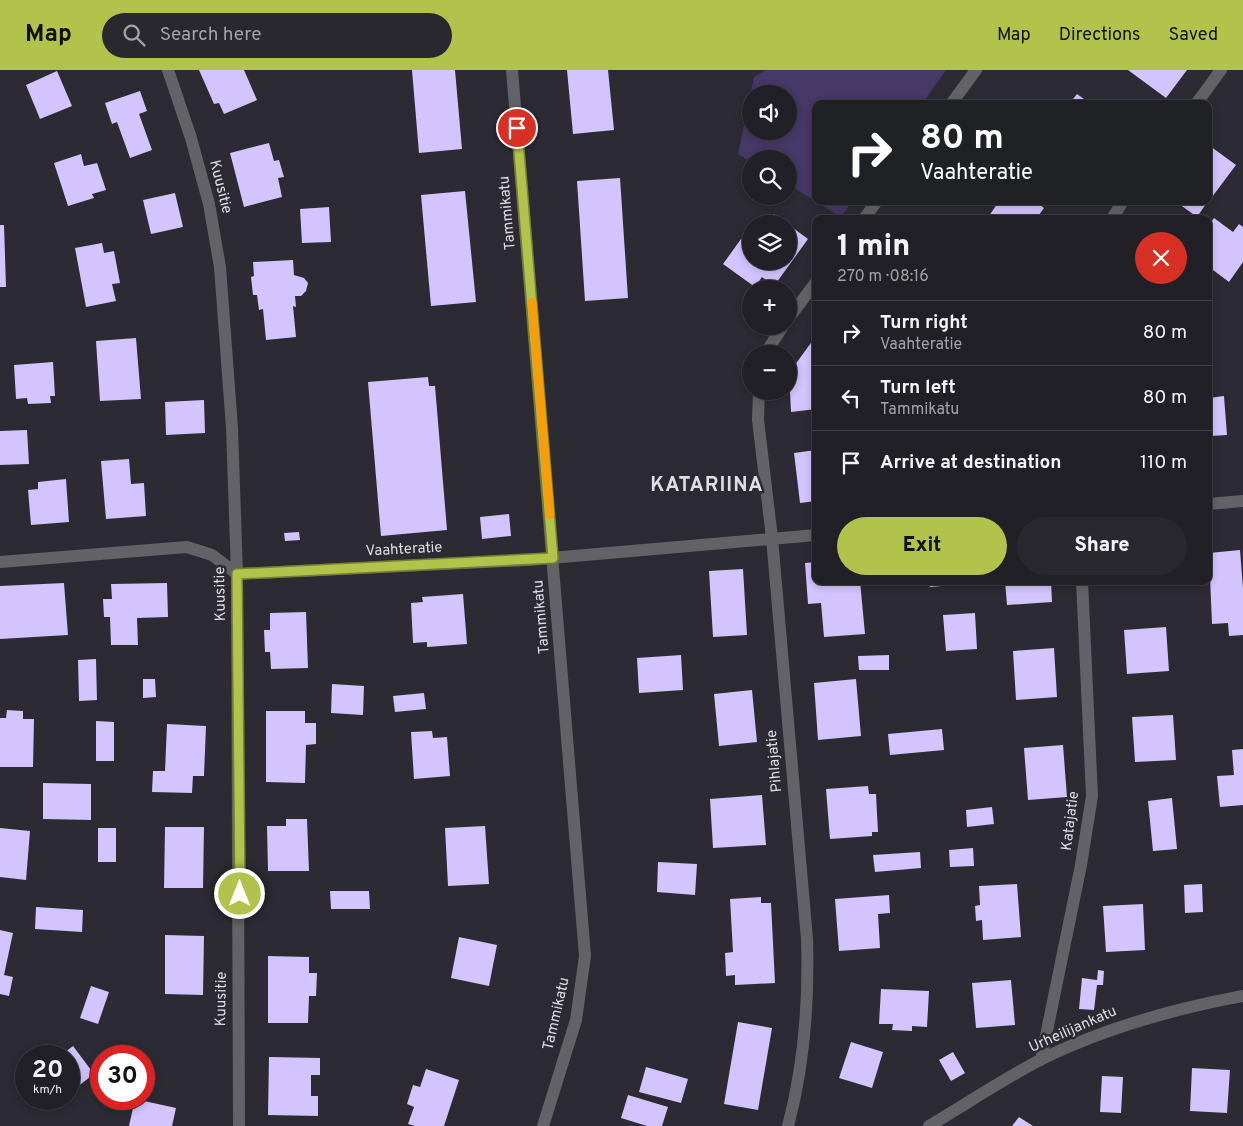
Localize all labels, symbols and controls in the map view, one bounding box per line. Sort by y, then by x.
search box [102,13,452,58]
text: Map [25,20,72,50]
icon: search [120,21,148,49]
text: Search here [160,23,261,47]
text: Map [997,24,1031,47]
text: Directions [1059,24,1141,47]
text: Saved [1169,24,1218,47]
map controls [742,85,797,400]
button: sound [742,85,797,140]
pin [496,107,538,149]
icon: arrive [503,114,531,142]
text: 80 m [920,117,1004,161]
icon: right [837,120,902,185]
button: search [742,150,797,205]
street label: Kuusitie [204,158,236,216]
text: Vaahteratie [920,160,1033,187]
street label: Tammikatu [495,175,521,251]
button: layers [742,215,797,270]
text: 1 min [837,229,910,266]
button: close [1135,232,1187,284]
text: 270 m · 08:16 [837,267,929,287]
button: + [742,280,797,335]
text: Turn right [880,311,968,335]
icon: right [837,319,865,347]
text: 80 m [1143,321,1187,345]
text: Vaahteratie [880,335,962,355]
button: − [742,345,797,400]
text: Turn left [880,376,956,400]
icon: left [837,384,865,412]
text: 80 m [1143,386,1187,410]
text: Tammikatu [880,400,959,420]
icon: arrive [837,449,865,477]
text: Arrive at destination [880,451,1061,475]
text: 110 m [1140,451,1187,475]
district label: KATARIINA [650,473,764,499]
button: Exit [837,517,1007,575]
button: Share [1017,517,1187,575]
street label: Vaahteratie [365,538,443,562]
street label: Kuusitie [211,566,231,622]
street label: Tammikatu [529,579,555,655]
street label: Pihlajatie [763,729,787,793]
street label: Katajatie [1058,790,1084,852]
position arrow [213,867,265,919]
street label: Kuusitie [212,971,232,1027]
street label: Tammikatu [539,976,575,1052]
street label: Urheilijankatu [1026,1002,1120,1058]
speed limit sign: 30 [90,1045,155,1110]
text: 20 [32,1055,63,1087]
text: km/h [33,1082,62,1098]

